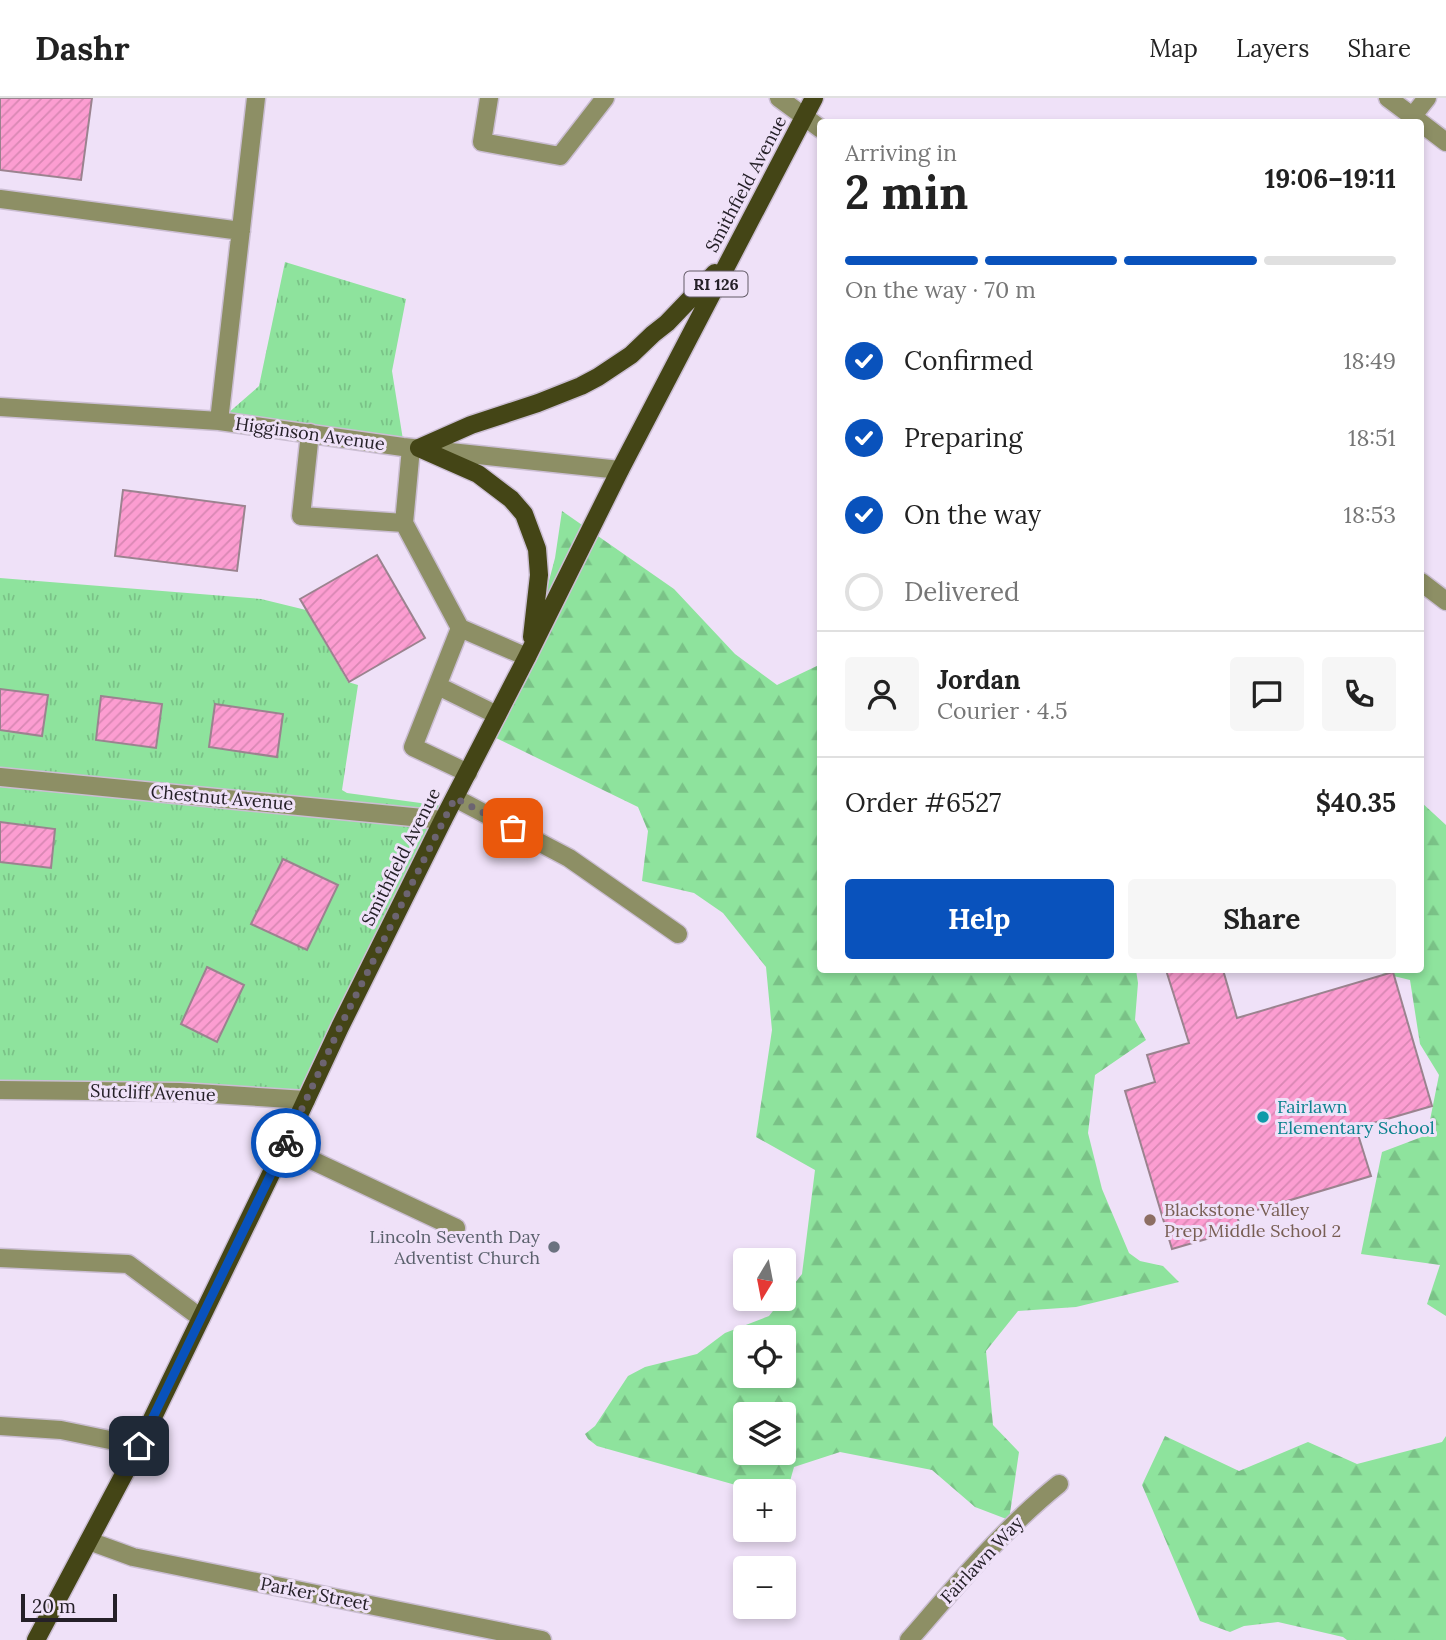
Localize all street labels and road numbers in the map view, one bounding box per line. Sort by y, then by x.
street label: Smithfield Avenue [700,111,791,256]
road number: RI 126 [684,272,748,296]
street label: Higginson Avenue [234,412,387,455]
street label: Chestnut Avenue [150,780,294,815]
street label: Smithfield Avenue [356,784,445,930]
street label: Sutcliff Avenue [90,1079,216,1106]
street label: Fairlawn Way [935,1511,1028,1608]
street label: Parker Street [259,1572,372,1615]

